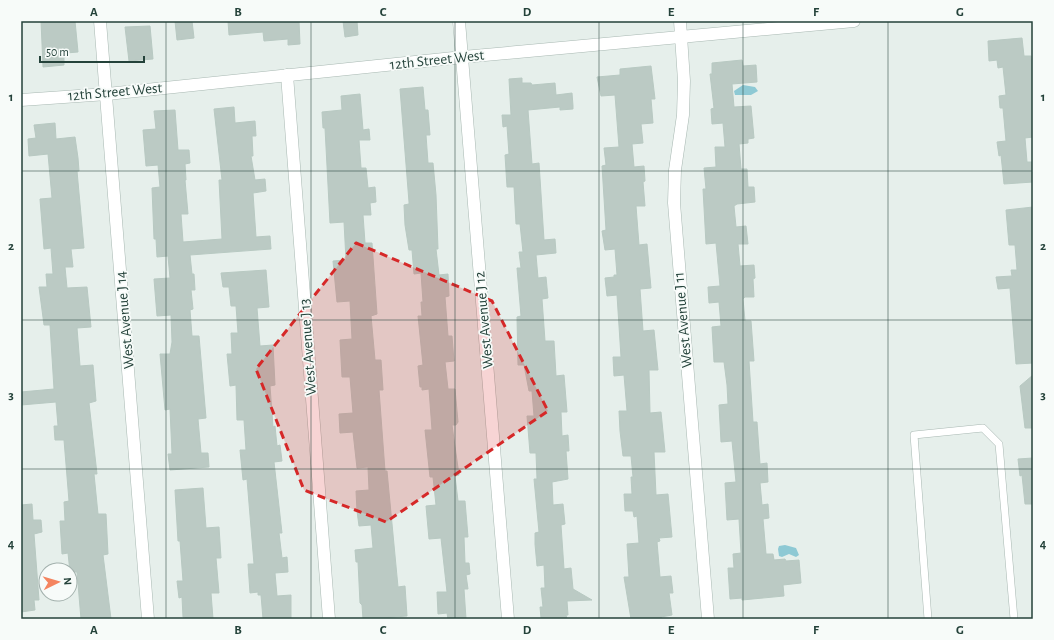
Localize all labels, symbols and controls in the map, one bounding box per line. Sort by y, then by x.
text: A [90,6,98,19]
text: B [234,6,242,19]
text: C [380,6,387,19]
text: D [523,6,532,19]
text: E [668,6,675,19]
text: F [813,6,820,19]
text: G [956,6,964,19]
scale bar [40,38,144,64]
text: 50 m [46,46,69,58]
street label: 12th Street West [389,48,485,72]
street label: 12th Street West [67,80,163,104]
text: 1 [9,91,13,104]
text: 1 [1041,91,1045,104]
text: 2 [8,240,14,253]
text: 2 [1040,240,1046,253]
street label: West Avenue J 14 [113,270,137,370]
street label: West Avenue J 12 [472,270,496,369]
street label: West Avenue J 11 [671,271,695,369]
street label: West Avenue J 13 [297,298,319,396]
text: 3 [8,389,14,402]
text: 3 [1040,389,1046,402]
text: 4 [8,538,15,551]
text: 4 [1040,538,1047,551]
north arrow [38,562,78,602]
text: N [62,577,73,585]
text: A [90,624,98,637]
text: B [234,624,242,637]
text: C [380,624,387,637]
text: D [523,624,532,637]
text: E [668,624,675,637]
text: F [813,624,820,637]
text: G [956,624,964,637]

